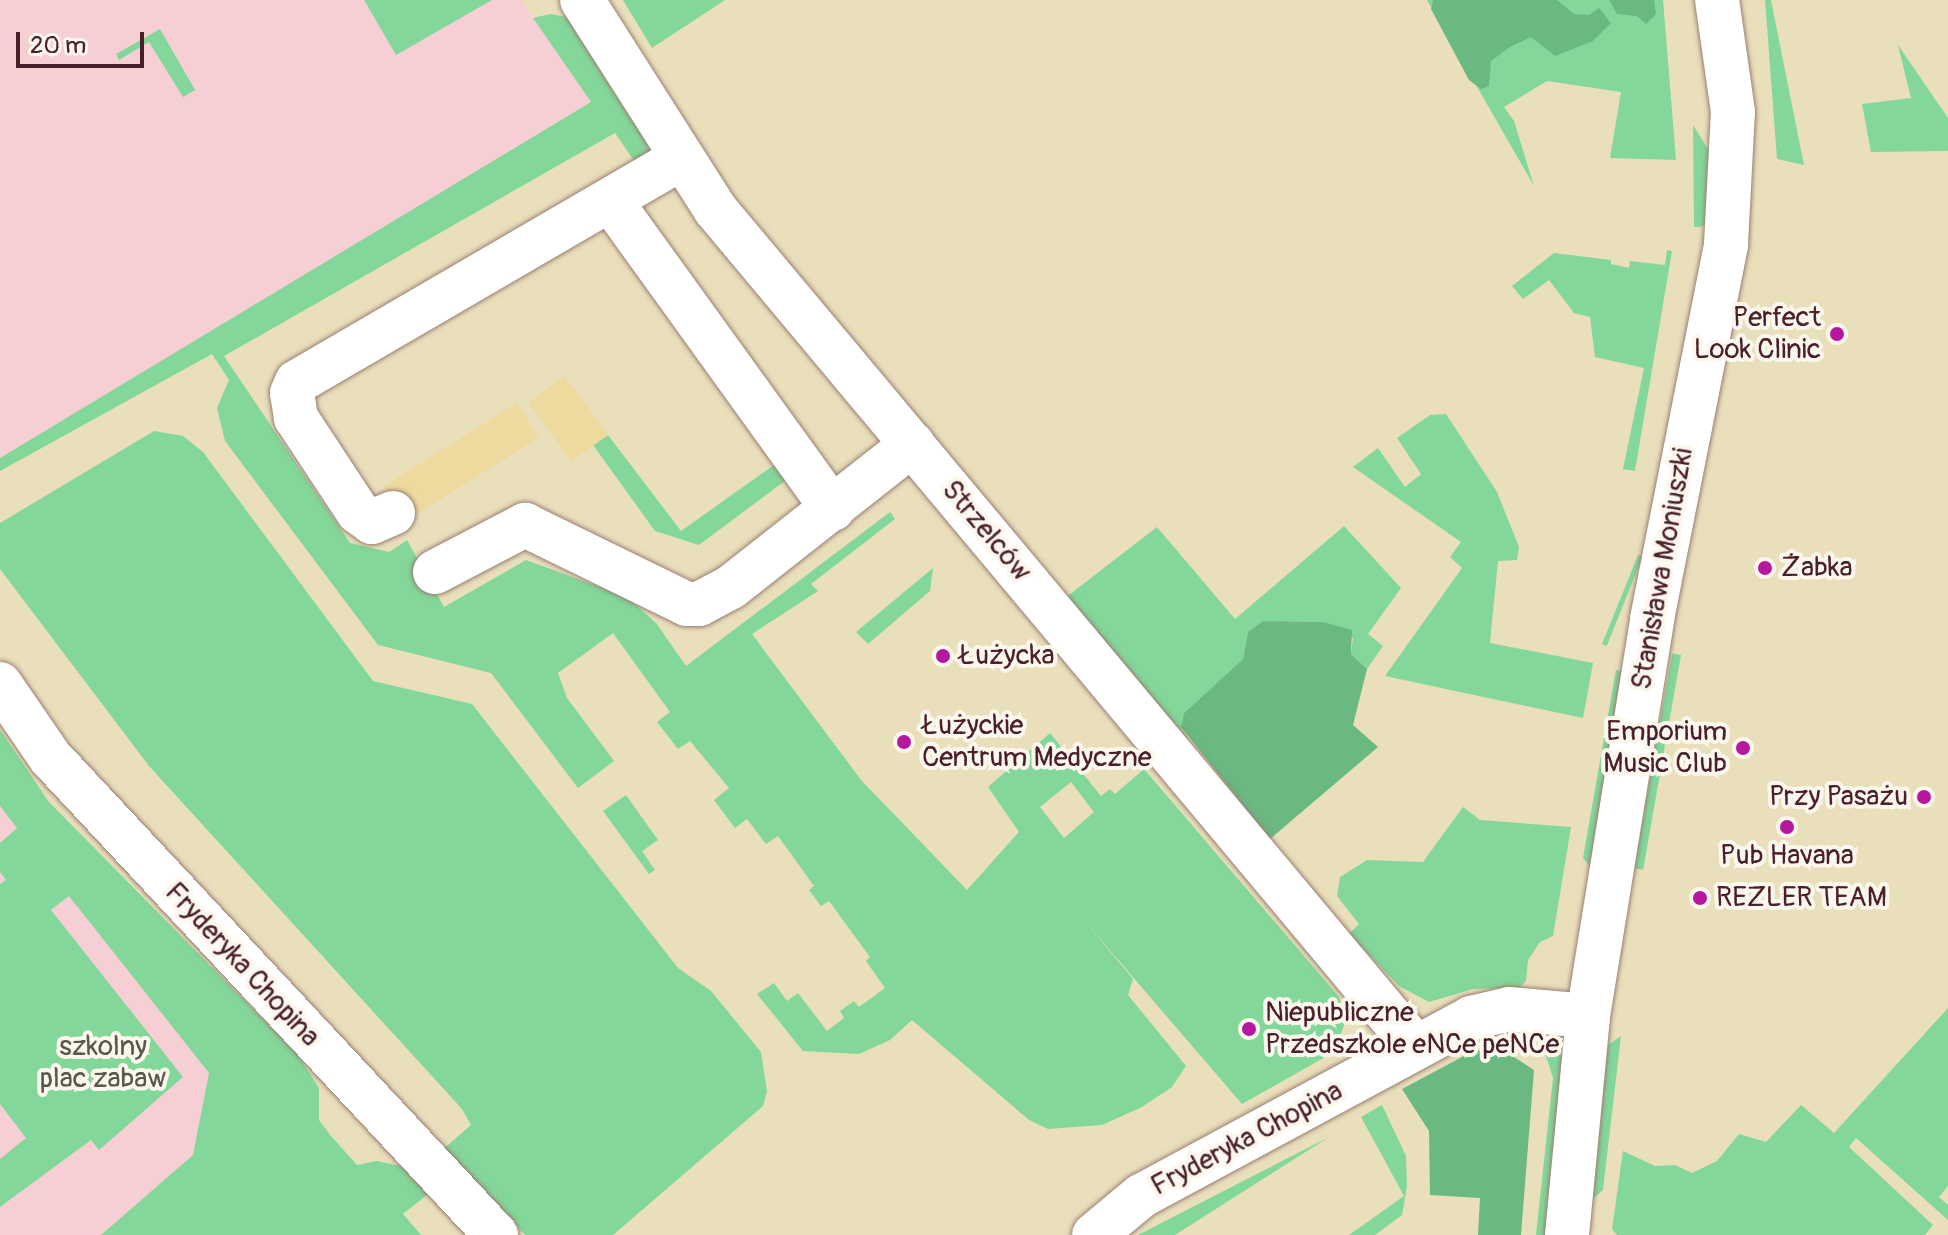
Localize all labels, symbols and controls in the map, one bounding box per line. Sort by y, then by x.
scale bar [20,16,148,66]
text: 20 m [30,31,86,60]
place label: Perfect Look Clinic [1694,301,1821,367]
marker: Perfect Look Clinic [1828,325,1846,343]
street label: Stanisława Moniuszki [1625,446,1701,692]
street label: Strzelców [934,474,1038,588]
place label: Żabka [1781,551,1852,585]
marker: Żabka [1756,559,1774,577]
place label: Łużycka [959,639,1055,673]
marker: Łużycka [934,647,952,665]
place label: Łużyckie Centrum Medyczne [922,709,1152,775]
place label: Emporium Music Club [1603,715,1727,781]
marker: Łużyckie Centrum Medyczne [893,731,915,753]
marker: Emporium Music Club [1734,739,1752,757]
place label: Przy Pasażu [1769,780,1908,814]
marker: Przy Pasażu [1915,788,1933,806]
marker: Pub Havana [1778,818,1796,836]
place label: Pub Havana [1720,839,1854,873]
street label: Fryderyka Chopina [157,876,327,1054]
place label: REZLER TEAM [1716,881,1887,915]
marker: REZLER TEAM [1691,889,1709,907]
place label: Niepubliczne Przedszkole eNCe peNCe [1265,996,1559,1062]
marker: Niepubliczne Przedszkole eNCe peNCe [1240,1020,1258,1038]
park label: szkolny plac zabaw [40,1030,166,1096]
street label: Fryderyka Chopina [1146,1074,1348,1204]

